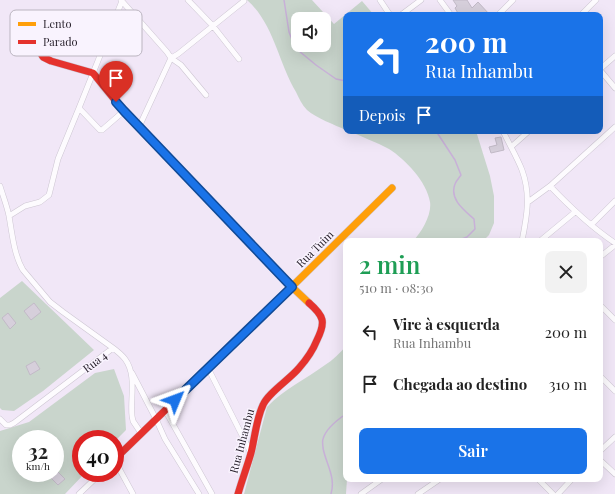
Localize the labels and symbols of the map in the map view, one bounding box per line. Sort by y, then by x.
legend [10,10,142,56]
text: Lento [43,16,72,31]
text: Parado [43,34,78,49]
pin [99,61,133,102]
street label: Rua Tuim [293,227,337,270]
street label: Rua 4 [79,347,110,376]
position arrow [154,379,196,421]
street label: Rua Inhambu [226,406,257,475]
speed limit sign: 40 [72,430,124,482]

